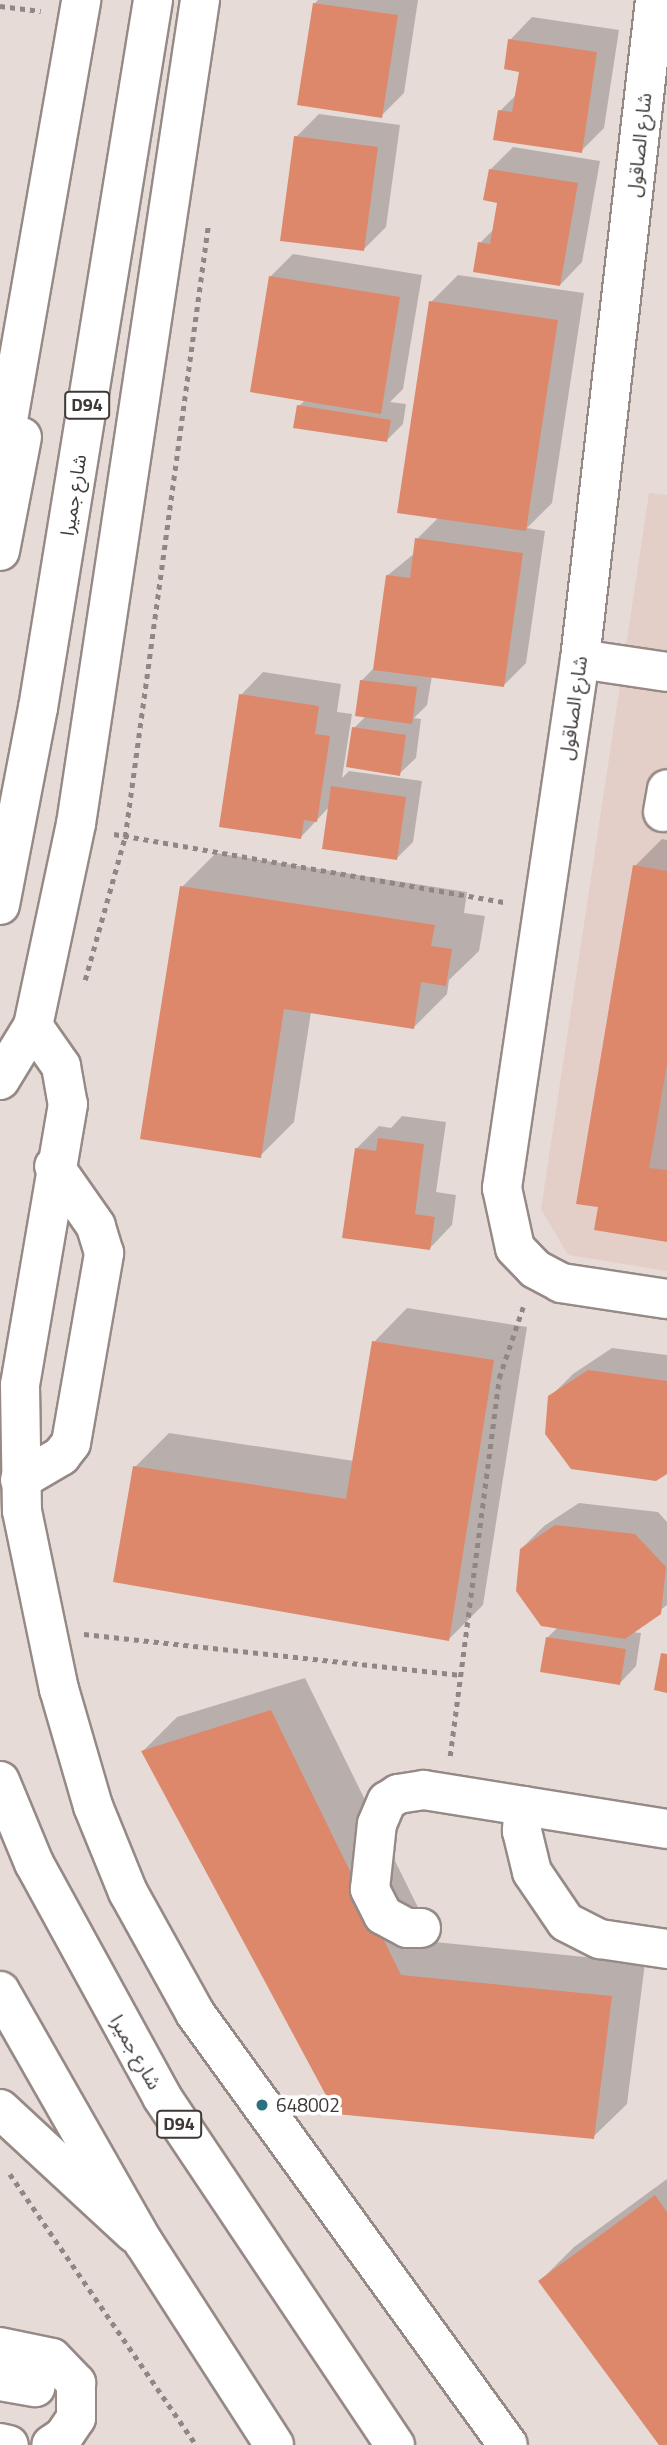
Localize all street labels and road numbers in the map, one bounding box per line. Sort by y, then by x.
street label: شارع الصاقول [622,92,656,198]
road number: D94 [62,390,112,419]
street label: شارع جميرا [55,453,91,537]
street label: شارع الصاقول [554,654,592,762]
street label: شارع جميرا [106,2011,166,2093]
road number: D94 [154,2110,204,2138]

